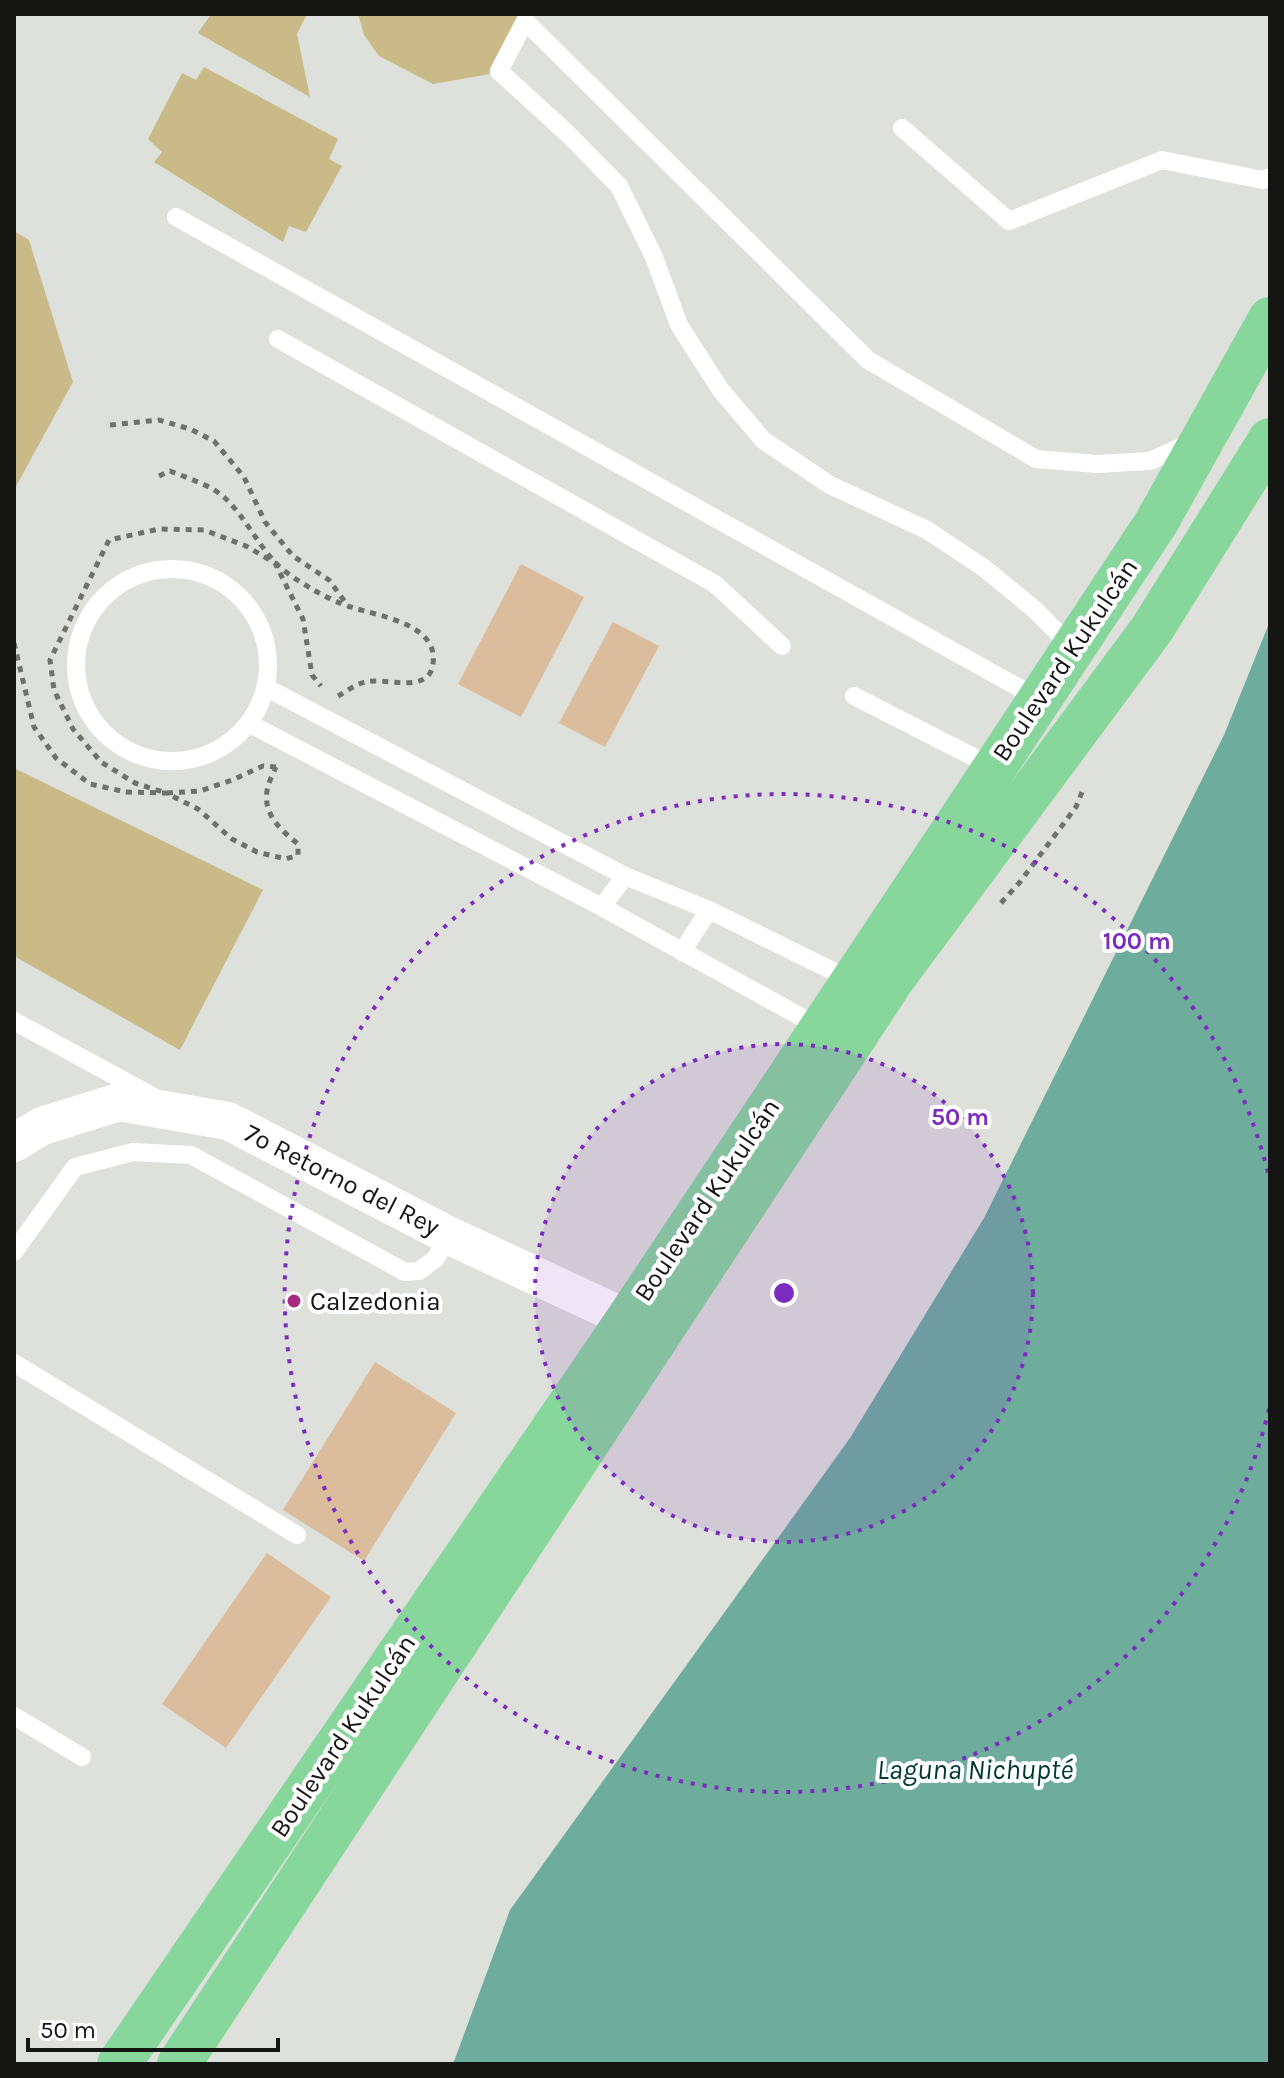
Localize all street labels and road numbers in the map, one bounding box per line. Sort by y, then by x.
street label: Boulevard Kukulcán [986,553,1144,767]
street label: Boulevard Kukulcán [628,1093,786,1307]
street label: 7º Retorno del Rey [239,1117,445,1243]
street label: Boulevard Kukulcán [264,1629,422,1843]

